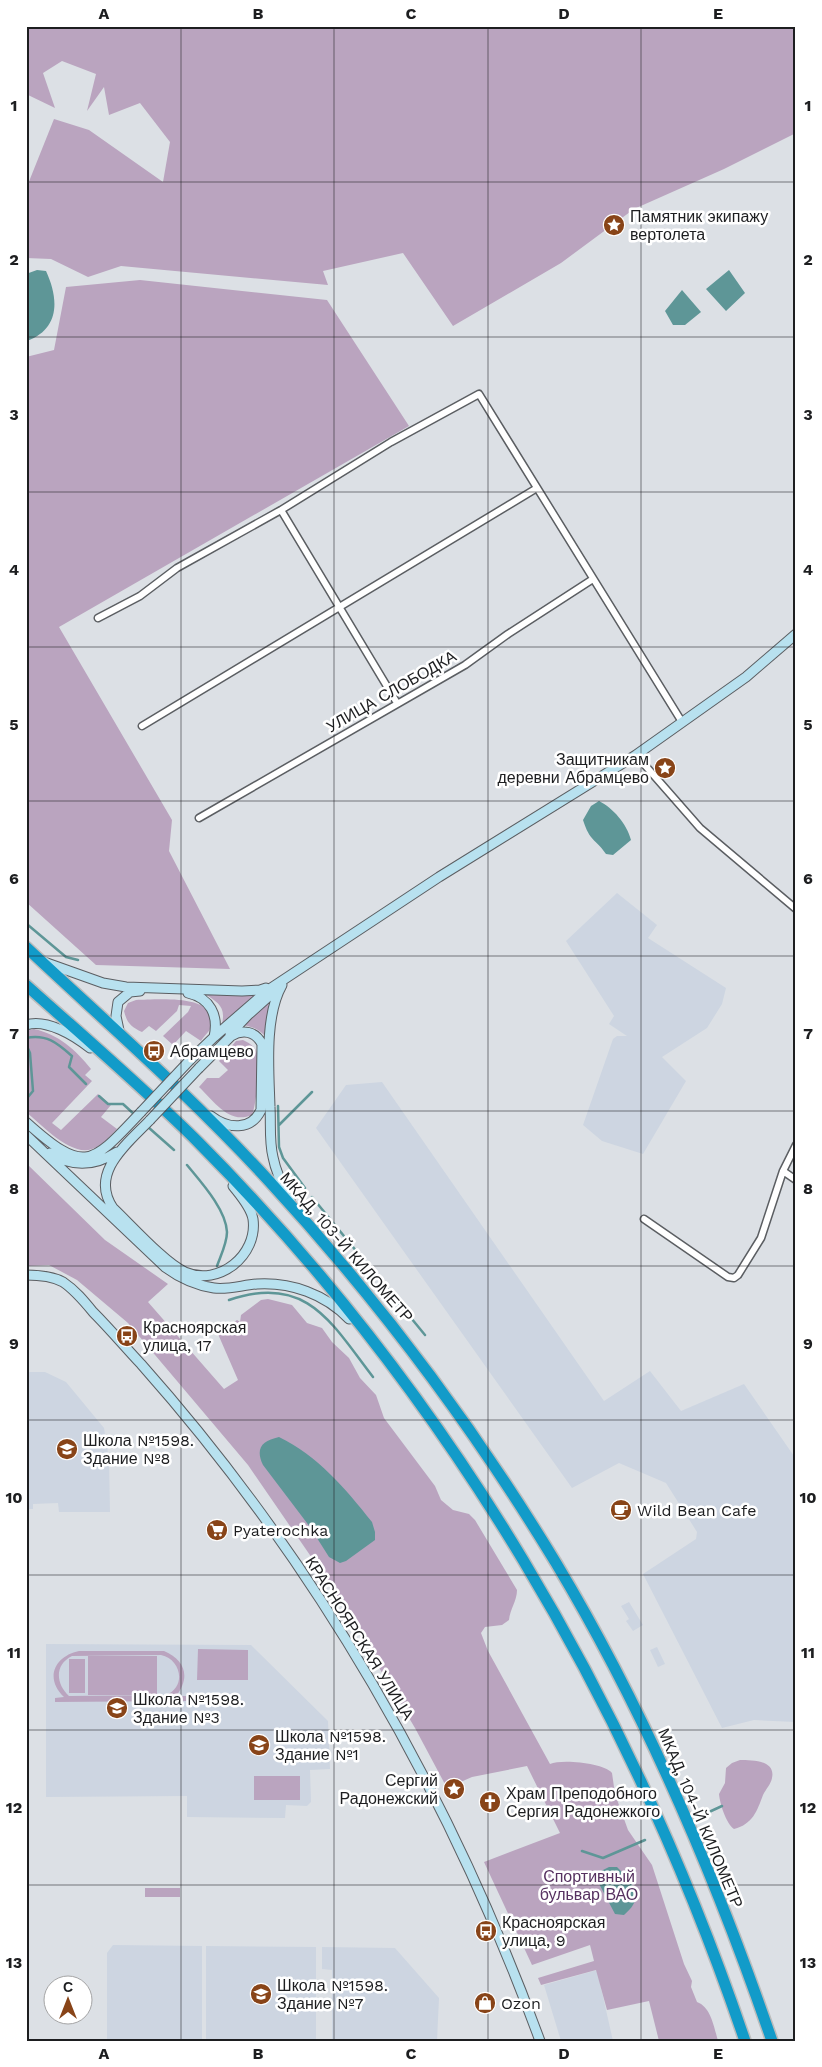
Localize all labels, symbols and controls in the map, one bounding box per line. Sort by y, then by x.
text: A [99,4,110,23]
text: B [253,4,264,23]
text: C [406,4,417,23]
text: D [558,4,570,23]
text: E [713,4,723,23]
text: 1 [11,96,17,115]
text: 1 [805,96,811,115]
place label: Памятник экипажу вертолета [630,207,768,244]
place icon: Памятник экипажу вертолета [602,213,626,237]
text: 2 [9,250,19,269]
text: 2 [803,250,813,269]
text: 3 [9,405,19,424]
text: 3 [803,405,813,424]
text: 4 [9,560,19,579]
text: 4 [803,560,813,579]
street label: УЛИЦА СЛОБОДКА [323,646,460,736]
text: 5 [9,715,19,734]
text: 5 [803,715,813,734]
place label: Защитникам деревни Абрамцево [498,750,649,787]
place icon: Защитникам деревни Абрамцево [653,756,677,780]
text: 6 [9,869,19,888]
text: 6 [803,869,813,888]
text: 7 [9,1024,19,1043]
text: 7 [803,1024,813,1043]
bus stop icon: Абрамцево [142,1039,166,1063]
place label: Абрамцево [170,1042,254,1061]
street label: МКАД, 103-Й КИЛОМЕТР [276,1168,417,1326]
text: 8 [9,1179,19,1198]
text: 8 [803,1179,813,1198]
place label: Красноярская улица, 17 [143,1318,246,1355]
bus stop icon: Красноярская улица, 17 [115,1324,139,1348]
text: 9 [9,1334,19,1353]
text: 9 [803,1334,813,1353]
place label: Школа №1598. Здание №8 [83,1431,194,1468]
school or university icon: Школа №1598. Здание №8 [55,1437,79,1461]
text: 10 [5,1488,23,1507]
text: 10 [799,1488,817,1507]
cafe icon: Wild Bean Cafe [609,1498,633,1522]
place label: Wild Bean Cafe [637,1501,756,1520]
supermarket icon: Pyaterochka [205,1518,229,1542]
place label: Pyaterochka [233,1521,328,1540]
street label: КРАСНОЯРСКАЯ УЛИЦА [301,1553,418,1724]
text: 11 [7,1643,21,1662]
text: 11 [801,1643,815,1662]
place label: Школа №1598. Здание №3 [133,1690,244,1727]
school or university icon: Школа №1598. Здание №3 [105,1696,129,1720]
street label: МКАД, 104-Й КИЛОМЕТР [654,1725,747,1911]
place label: Школа №1598. Здание №1 [275,1727,386,1764]
school or university icon: Школа №1598. Здание №1 [247,1733,271,1757]
place label: Сергий Радонежский [340,1771,438,1808]
place icon: Сергий Радонежский [442,1777,466,1801]
place label: Храм Преподобного Сергия Радонежкого [506,1784,660,1821]
church icon: Храм Преподобного Сергия Радонежкого [478,1790,502,1814]
text: 12 [6,1798,22,1817]
text: 12 [800,1798,816,1817]
park label: Спортивный бульвар ВАО [540,1867,638,1904]
place label: Красноярская улица, 9 [502,1913,605,1950]
bus stop icon: Красноярская улица, 9 [474,1919,498,1943]
text: 13 [6,1953,22,1972]
text: 13 [800,1953,816,1972]
north arrow [42,1974,92,2024]
place label: Школа №1598. Здание №7 [277,1976,388,2013]
text: С [63,1979,73,1995]
school or university icon: Школа №1598. Здание №7 [249,1982,273,2006]
shop icon: Ozon [473,1991,497,2015]
place label: Ozon [501,1994,541,2013]
text: A [99,2044,110,2063]
text: B [253,2044,264,2063]
text: C [406,2044,417,2063]
text: D [558,2044,570,2063]
text: E [713,2044,723,2063]

